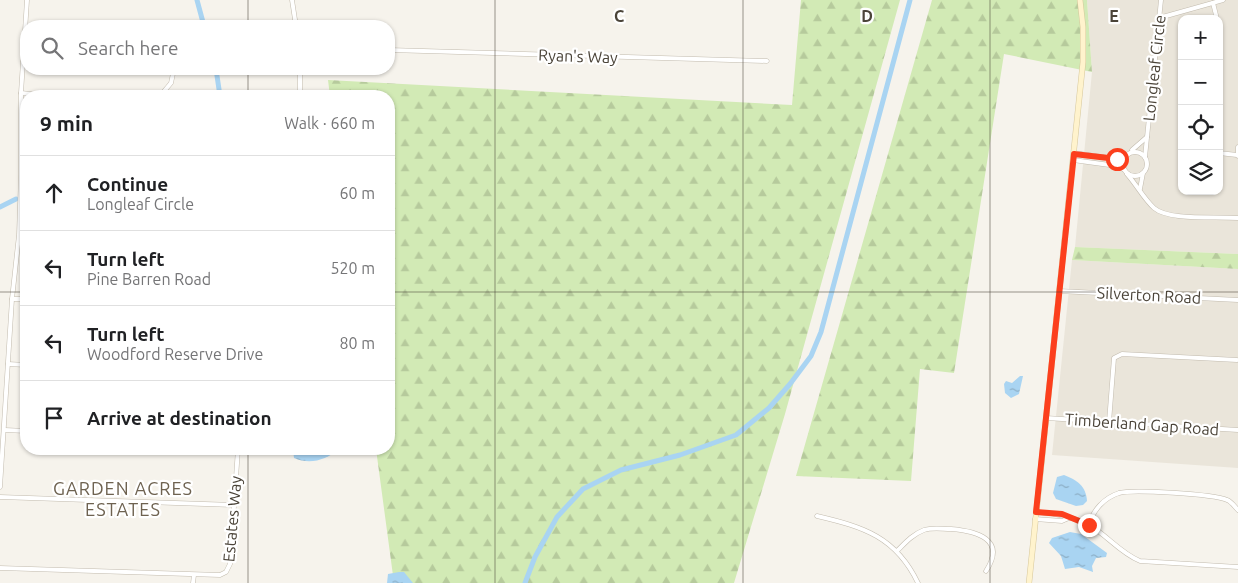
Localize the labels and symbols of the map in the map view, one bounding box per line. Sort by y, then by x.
text: C [614,7,624,25]
text: D [861,7,873,25]
text: E [1109,7,1119,25]
street label: Longleaf Circle [1139,14,1169,122]
street label: Ryan's Way [538,46,618,66]
route start [1106,148,1129,171]
street label: Silverton Road [1096,283,1202,307]
street label: Timberland Gap Road [1064,410,1220,438]
street label: Estates Way [219,475,245,563]
district label: GARDEN ACRES ESTATES [53,478,193,519]
route end [1078,514,1101,537]

